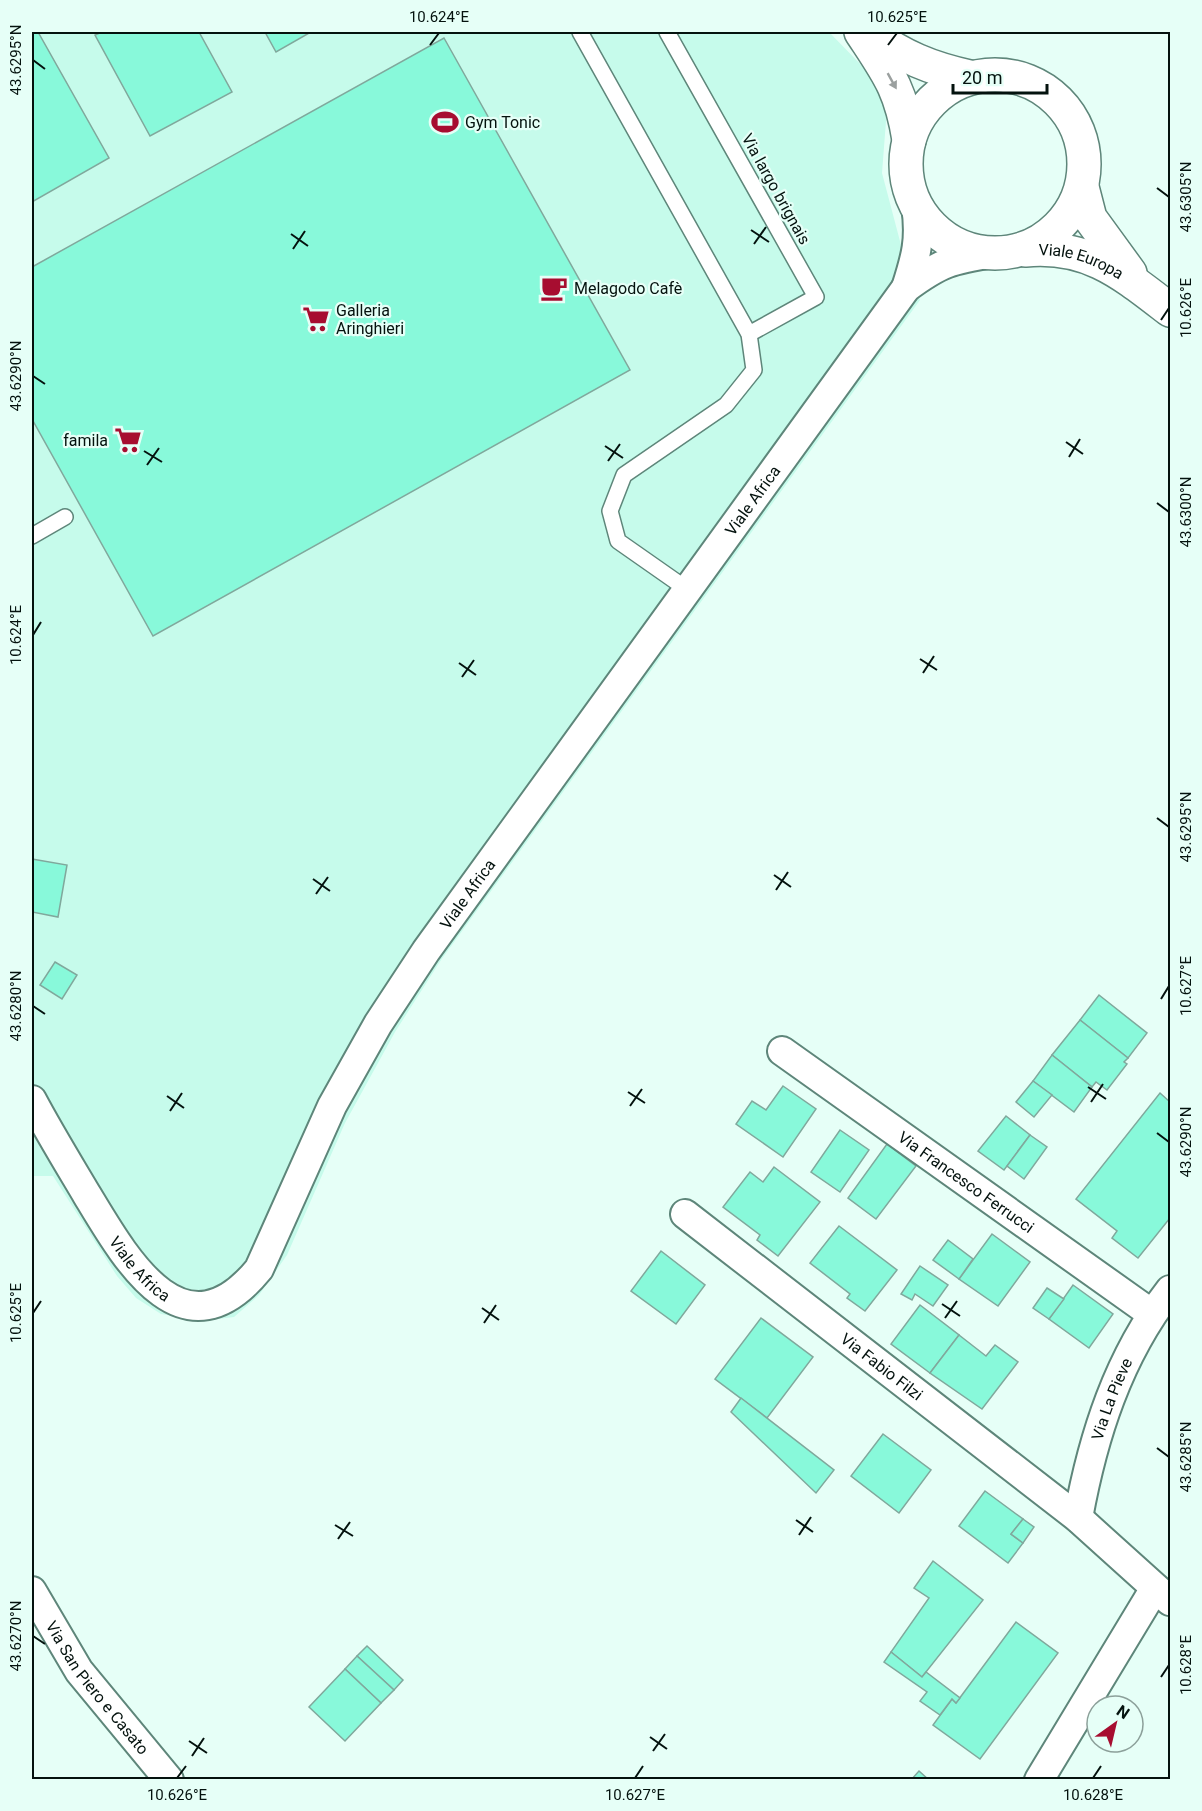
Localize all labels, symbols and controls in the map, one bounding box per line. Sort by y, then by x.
text: 10.624°E [409,8,470,26]
text: 10.625°E [867,8,928,26]
text: 43.6295°N [7,25,25,95]
scale bar [953,57,1048,95]
text: 20 m [962,67,1002,88]
one-way arrow [887,73,897,90]
sports icon: Gym Tonic [430,107,460,137]
place label: Gym Tonic [465,113,540,132]
street label: Via largo brignais [738,130,814,248]
text: 43.6305°N [1177,162,1195,232]
street label: Viale Europa [1038,240,1127,283]
cafe icon: Melagodo Cafè [539,273,569,303]
text: 10.626°E [1177,277,1195,338]
place label: Melagodo Cafè [574,279,682,298]
place label: Galleria Aringhieri [336,301,404,338]
supermarket icon: Galleria Aringhieri [301,304,331,334]
text: 43.6290°N [7,341,25,411]
supermarket icon: famila [113,425,143,455]
place label: famila [63,431,108,450]
street label: Viale Africa [721,462,784,539]
text: 43.6300°N [1177,477,1195,547]
text: 10.624°E [7,604,25,665]
text: 43.6295°N [1177,792,1195,862]
street label: Viale Africa [436,855,499,933]
text: 10.627°E [1177,955,1195,1016]
text: 43.6280°N [7,971,25,1041]
text: 43.6290°N [1177,1107,1195,1177]
street label: Via Francesco Ferrucci [895,1127,1038,1237]
street label: Viale Africa [106,1233,174,1305]
text: 10.625°E [7,1282,25,1343]
street label: Via Fabio Filzi [837,1329,927,1404]
street label: Via La Pieve [1087,1355,1136,1442]
text: 43.6285°N [1177,1422,1195,1492]
text: 43.6270°N [7,1601,25,1671]
street label: Via San Piero e Casato [42,1618,153,1758]
text: 10.628°E [1177,1634,1195,1695]
north arrow [1085,1694,1145,1754]
text: N [1113,1701,1133,1723]
text: 10.626°E [147,1786,208,1804]
text: 10.627°E [605,1786,666,1804]
text: 10.628°E [1063,1786,1124,1804]

